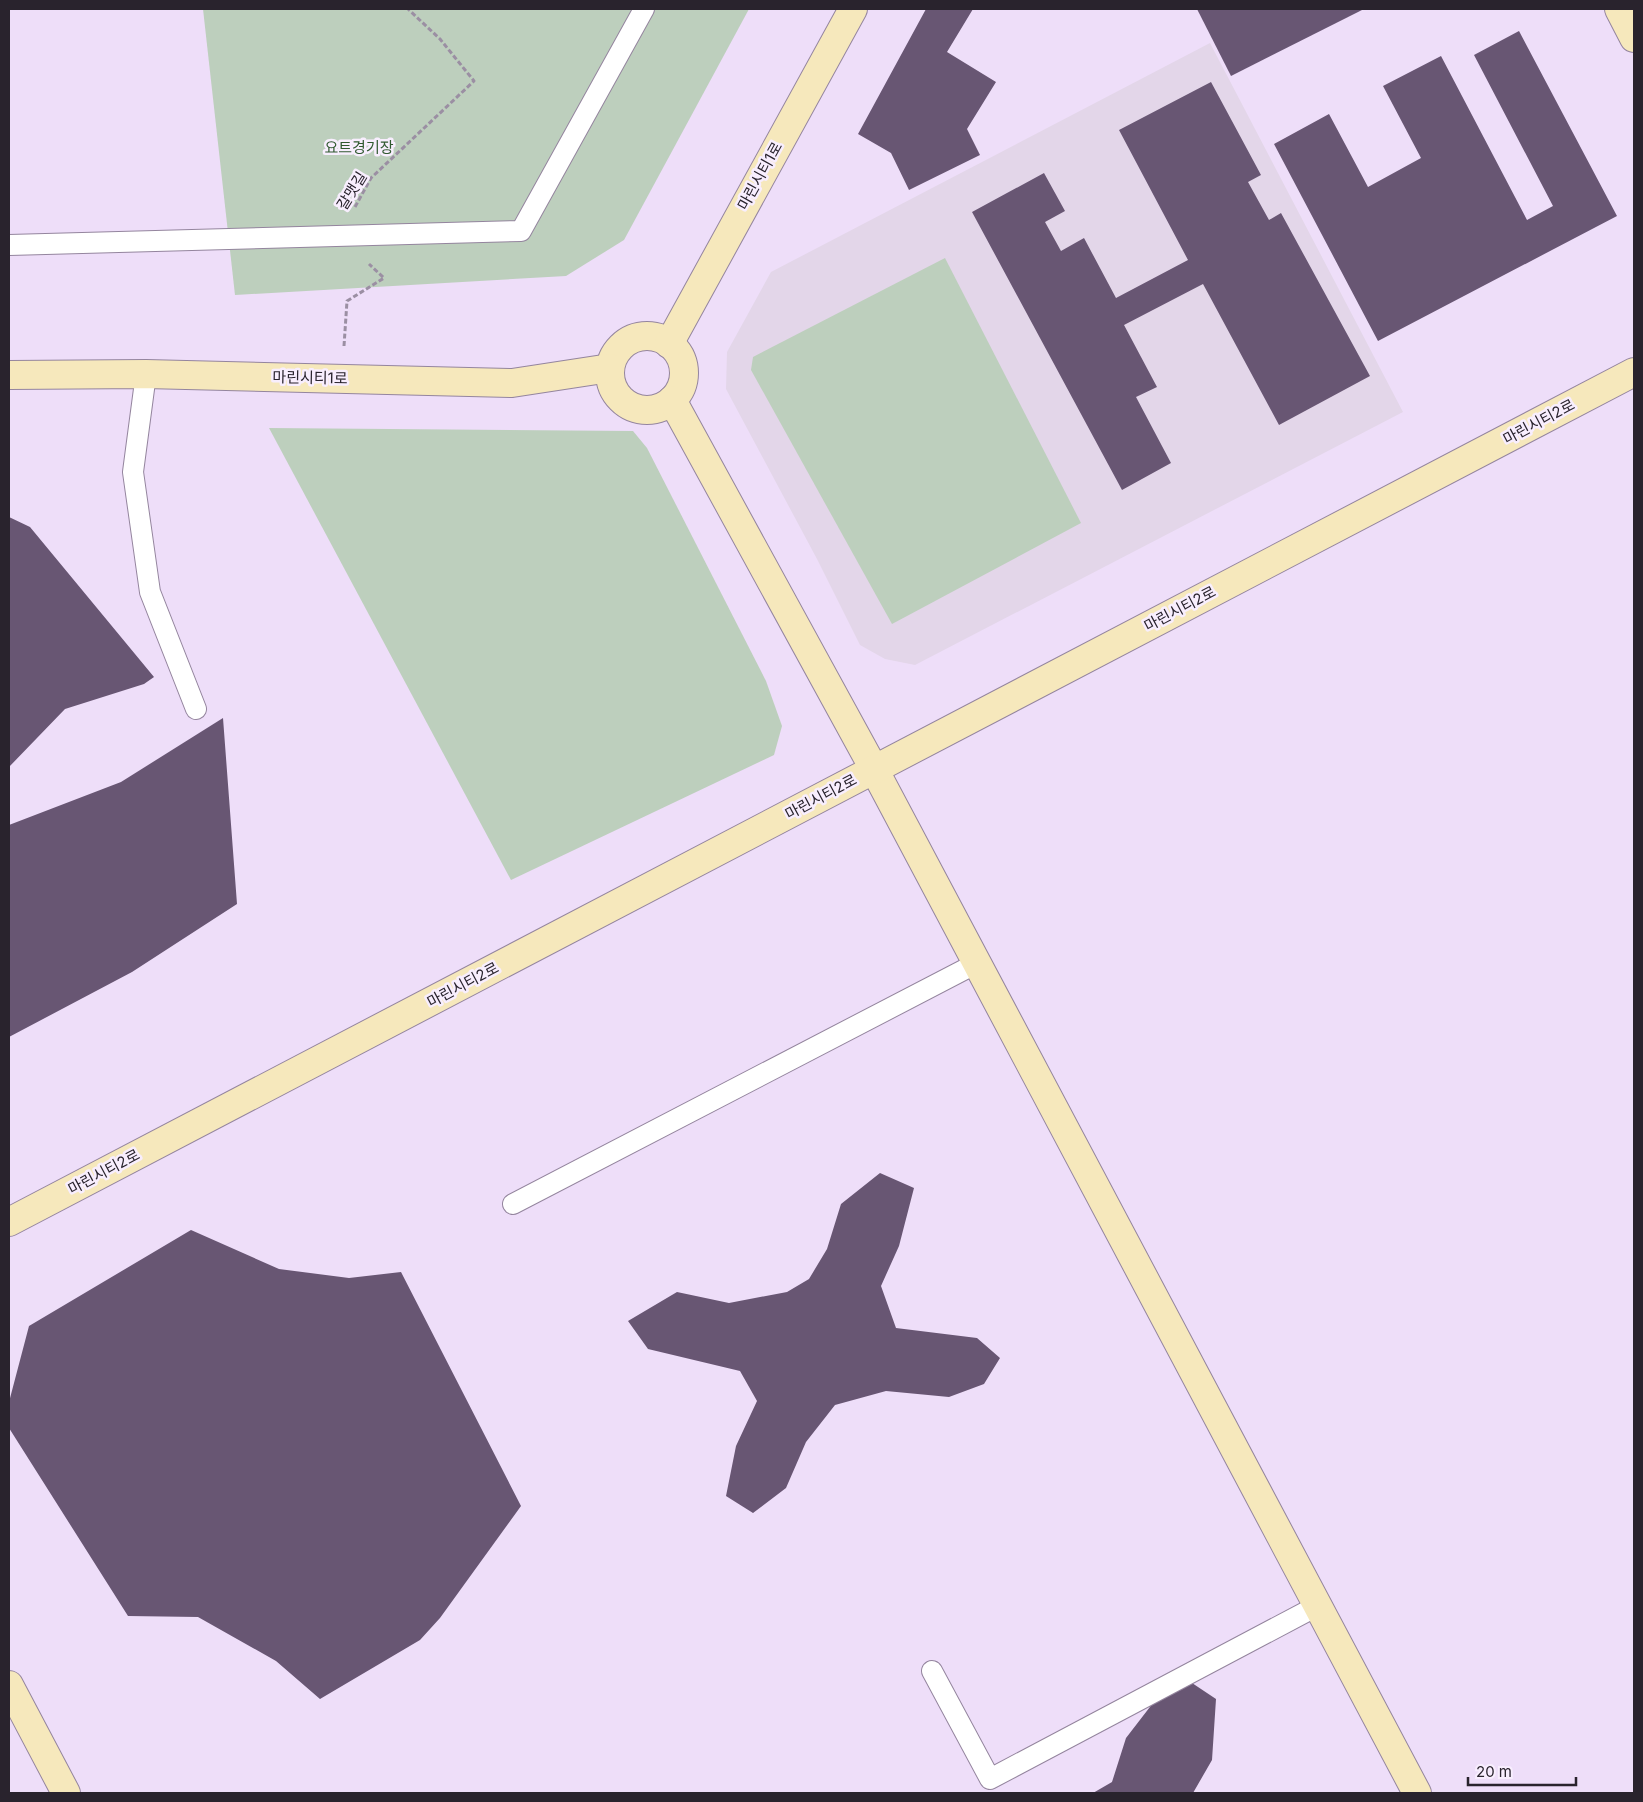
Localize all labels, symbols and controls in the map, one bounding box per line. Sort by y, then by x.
park label: 요트경기장 [324,138,394,157]
street label: 마린시티1로 [733,138,786,213]
street label: 갈맷길 [333,168,371,213]
street label: 마린시티1로 [272,367,348,388]
street label: 마린시티2로 [1500,395,1578,448]
street label: 마린시티2로 [1141,582,1219,635]
street label: 마린시티2로 [782,770,860,823]
street label: 마린시티2로 [424,958,502,1011]
street label: 마린시티2로 [65,1145,143,1198]
scale bar [1468,1754,1576,1786]
text: 20 m [1476,1762,1512,1781]

